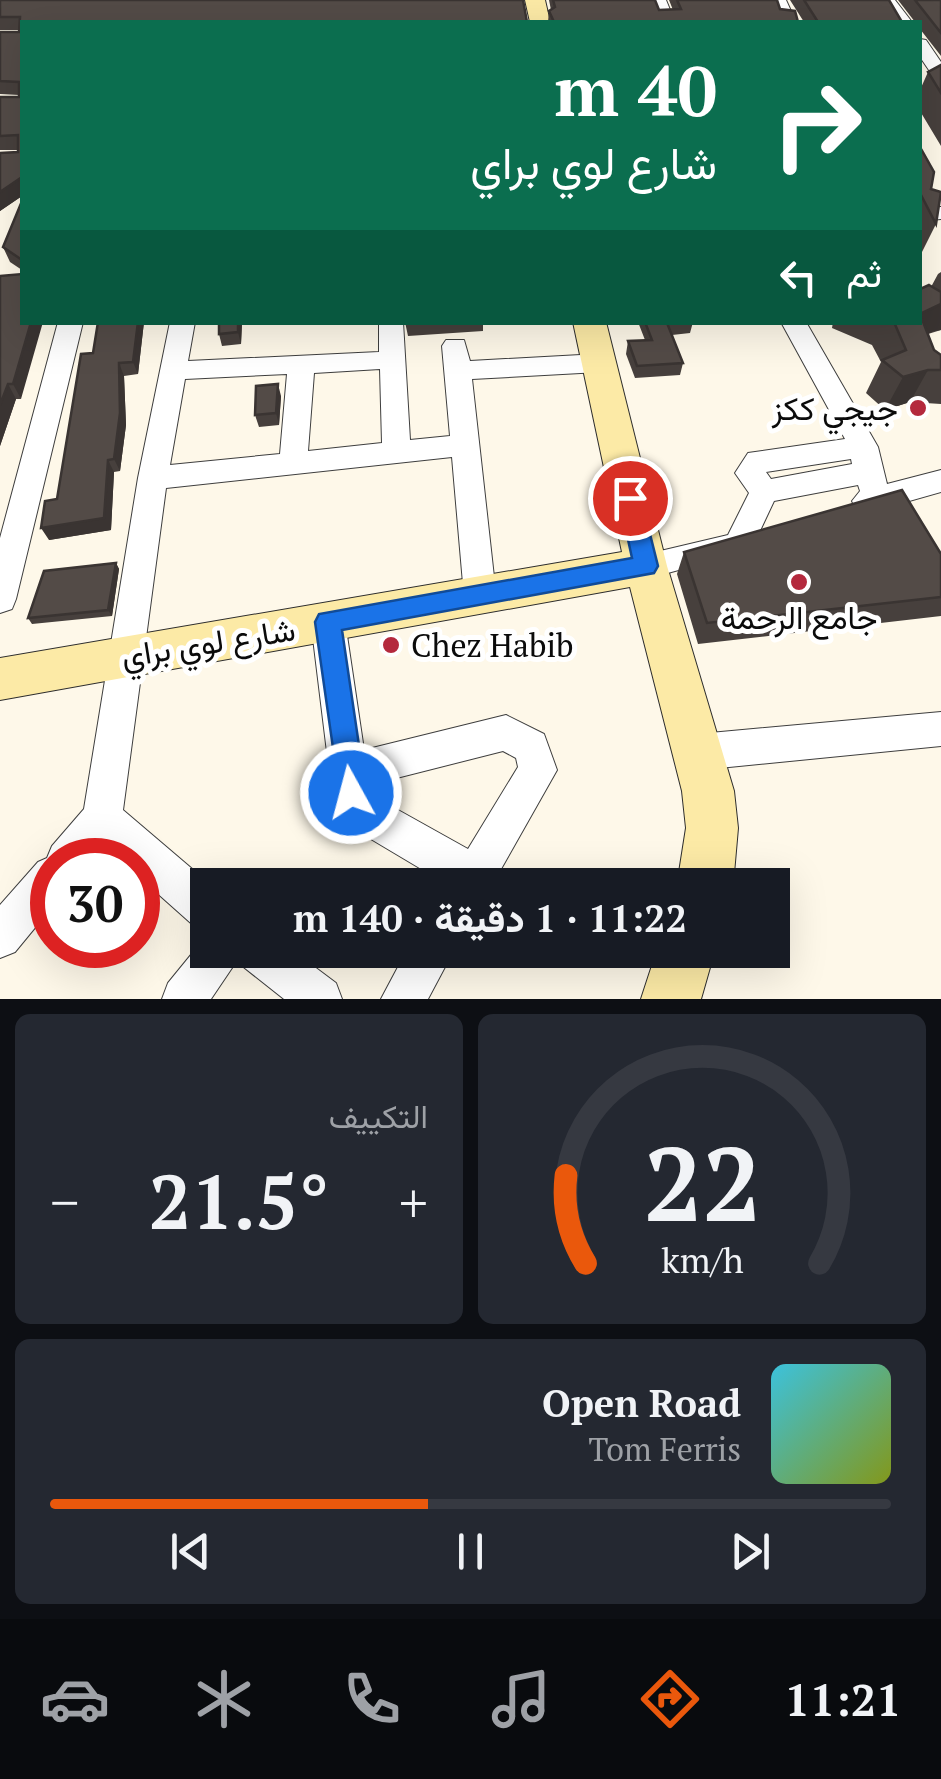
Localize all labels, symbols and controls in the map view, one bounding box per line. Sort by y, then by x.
text: 40 m [554,43,717,136]
icon: right [752,60,882,190]
text: شارع لوي براي [470,132,717,192]
text: ثم [846,248,882,298]
icon: left [771,250,826,305]
place label: جيجي ككز [771,387,898,435]
marker: جيجي ككز [907,397,929,419]
pin [588,456,673,541]
icon: arrive [603,471,658,526]
marker: جامع الرحمة [788,571,810,593]
place label: جامع الرحمة [721,596,877,640]
street label: شارع لوي براي [118,608,299,682]
place label: Chez Habib [411,624,574,666]
marker: Chez Habib [380,634,402,656]
position arrow [299,741,403,845]
speed limit sign: 30 [30,838,160,968]
text: 11:22 · 1 دقيقة · 140 m [293,893,687,943]
text: التكييف [329,1095,428,1137]
text: 22 [643,1113,761,1251]
text: 21.5° [149,1151,329,1250]
text: − [50,1165,79,1238]
text: + [399,1165,428,1238]
text: km/h [661,1236,743,1283]
text: Open Road [542,1378,741,1428]
text: Tom Ferris [589,1428,741,1470]
icon: previous [163,1524,218,1579]
icon: pause [443,1524,498,1579]
icon: next [723,1524,778,1579]
icon: car [40,1664,110,1734]
icon: climate [189,1664,259,1734]
icon: phone [337,1664,407,1734]
icon: music [486,1664,556,1734]
icon: directions [635,1664,705,1734]
text: 11:21 [784,1669,902,1729]

